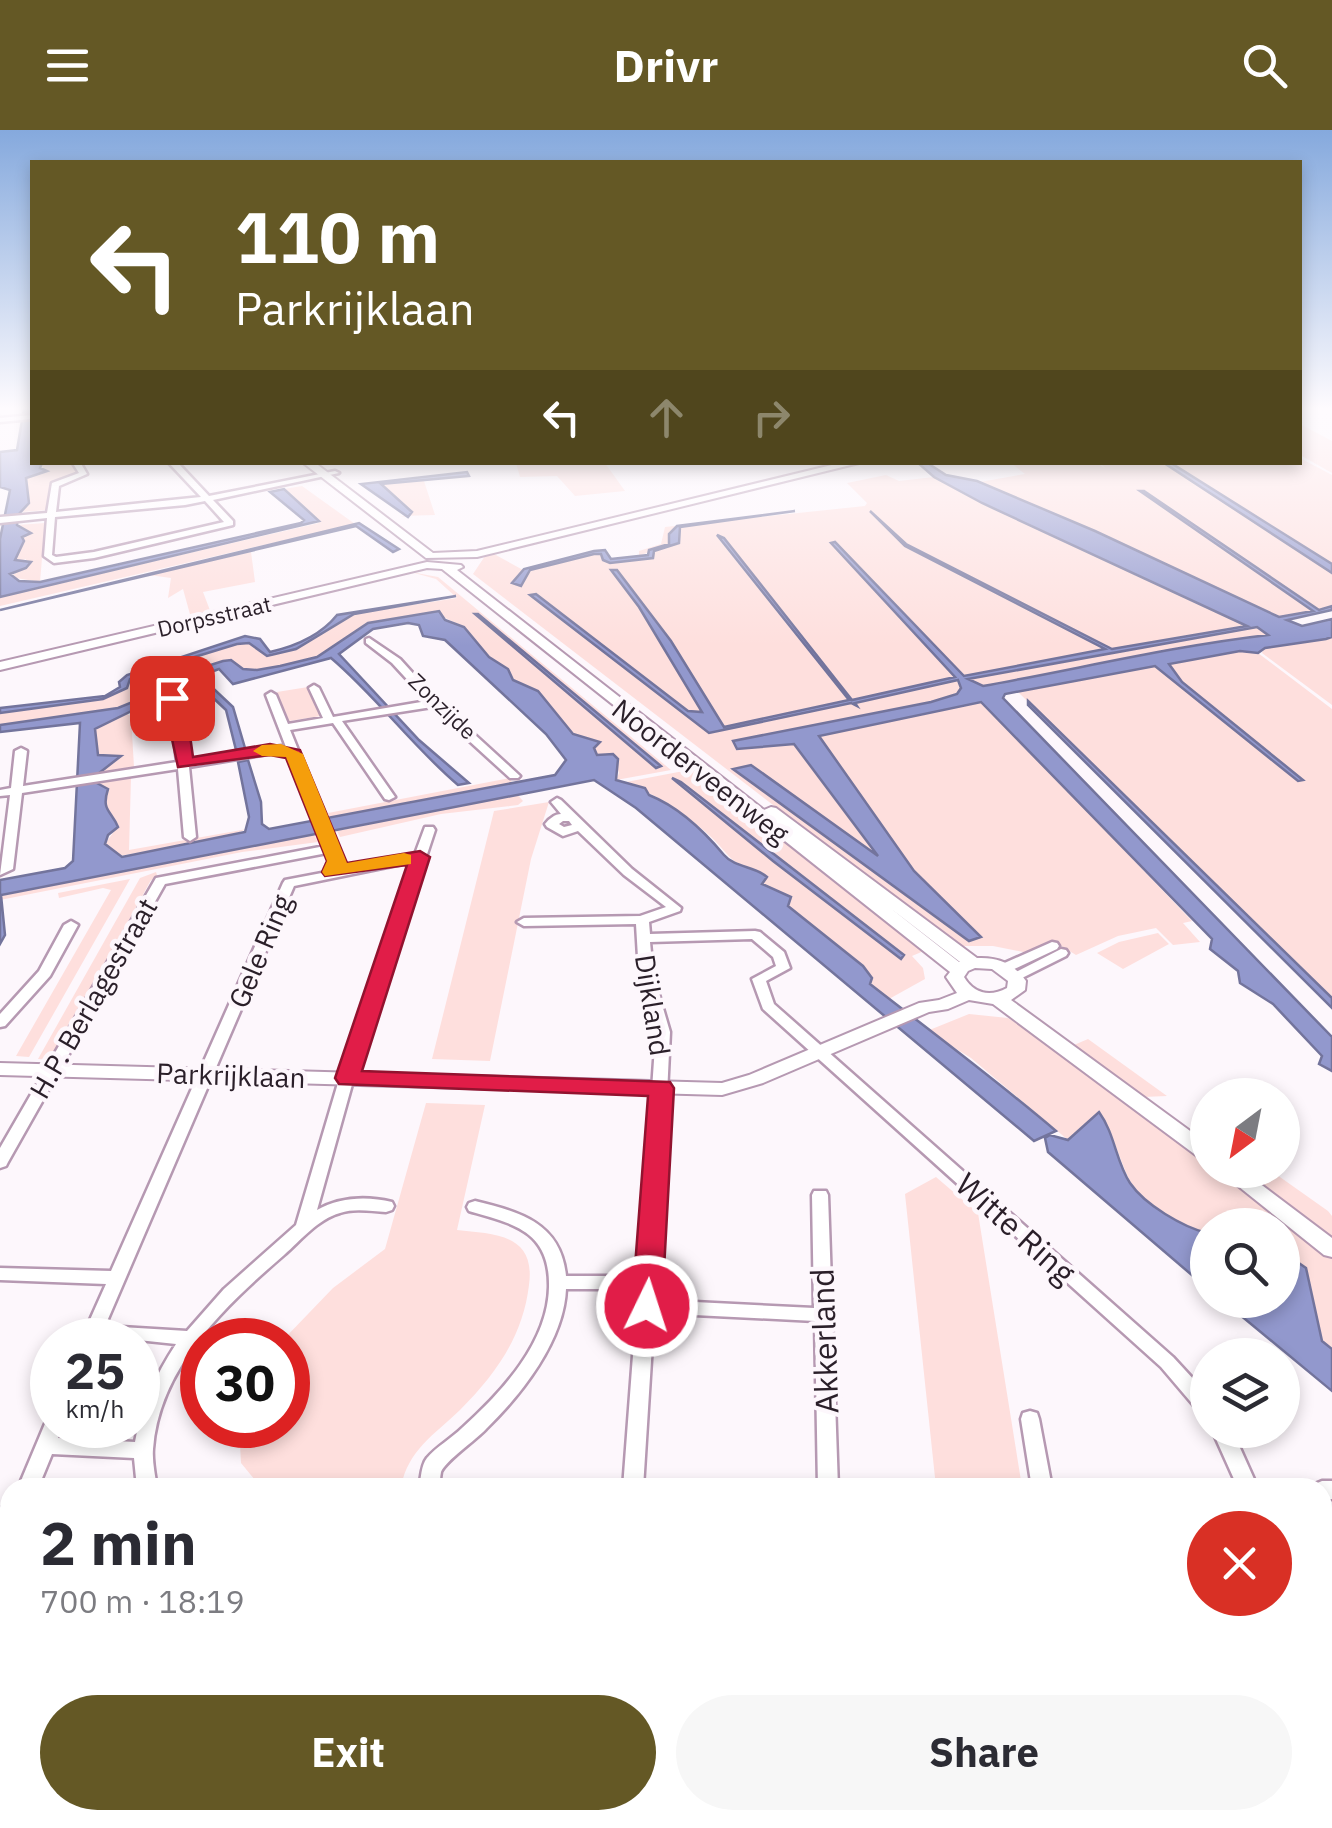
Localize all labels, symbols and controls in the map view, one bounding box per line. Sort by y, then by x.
text: Drivr [614,36,718,94]
icon: menu [40,38,95,93]
icon: search [1237,38,1292,93]
text: 110 m [235,191,440,282]
icon: left [70,200,200,330]
text: Parkrijklaan [235,279,475,337]
icon: left [534,390,589,445]
icon: ahead [639,390,694,445]
icon: right [744,390,799,445]
street label: Dorpsstraat [154,589,274,643]
pin [130,656,215,741]
street label: Zonzijde [403,667,483,745]
icon: arrive [145,671,200,726]
street label: Noorderveenweg [605,690,797,852]
street label: Gele Ring [220,888,301,1013]
street label: H.P. Berlagestraat [21,891,165,1105]
street label: Dijkland [627,952,679,1058]
street label: Parkrijklaan [156,1054,306,1096]
north arrow [1190,1078,1300,1188]
map controls [1190,1078,1300,1448]
street label: Witte Ring [947,1163,1085,1293]
button: search [1190,1208,1300,1318]
position arrow [595,1254,699,1358]
street label: Akkerland [800,1268,848,1414]
speed limit sign: 30 [180,1318,310,1448]
text: 25 [65,1338,125,1403]
button: layers [1190,1338,1300,1448]
text: km/h [66,1392,124,1425]
text: 2 min [40,1503,197,1582]
button: close [1187,1511,1292,1616]
text: 700 m · 18:19 [40,1580,245,1622]
button: Exit [40,1695,656,1810]
button: Share [676,1695,1292,1810]

